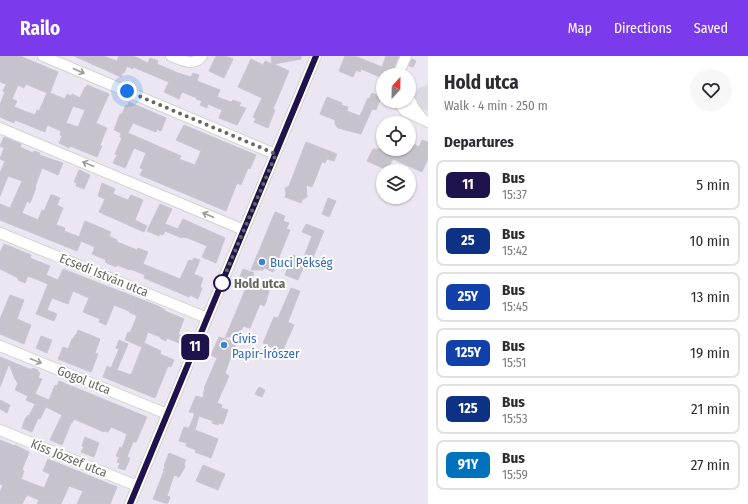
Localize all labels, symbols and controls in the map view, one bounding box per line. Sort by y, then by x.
text: Railo [20,17,60,40]
text: Map [568,20,592,37]
text: Directions [614,20,672,37]
text: Saved [694,20,728,37]
one-way arrow [72,68,84,75]
north arrow [376,68,416,108]
map controls [376,68,416,204]
button: heart [690,69,732,111]
text: Hold utca [444,71,519,94]
your location [117,81,137,101]
text: Walk · 4 min · 250 m [444,98,548,113]
button: locate [376,116,416,156]
text: Departures [444,133,514,151]
one-way arrow [82,160,94,168]
button: layers [376,164,416,204]
text: Bus [502,169,525,187]
text: 11 [462,176,474,193]
text: 5 min [696,176,730,194]
text: 15:37 [502,187,527,202]
one-way arrow [202,211,214,218]
text: Bus [502,225,525,243]
text: 25 [461,232,475,249]
text: 10 min [690,232,730,250]
text: 15:42 [502,243,528,258]
street label: Ecsedi István utca [57,250,151,300]
place label: Buci Pékség [270,255,334,270]
marker: Buci Pékség [257,257,267,267]
marker: Hold utca [213,274,231,292]
place label: Hold utca [234,276,286,291]
text: Bus [502,281,525,299]
text: 25Y [458,288,478,305]
text: 13 min [691,288,730,306]
text: 15:45 [502,299,528,314]
place label: Cívis Papír-Írószer [232,331,300,361]
line badge: 11 [177,334,213,360]
text: Bus [502,337,525,355]
text: 11 [189,338,201,355]
marker: Cívis Papír-Írószer [219,340,229,350]
text: 125Y [455,344,481,361]
text: 19 min [690,344,730,362]
text: 15:51 [502,355,526,370]
one-way arrow [30,358,42,365]
street label: Gogol utca [55,363,113,397]
text: Bus [502,393,525,411]
text: 125 [458,400,478,417]
text: 21 min [691,400,730,418]
text: 15:53 [502,411,528,426]
street label: Kiss József utca [29,436,109,480]
text: Bus [502,449,525,467]
text: 91Y [458,456,478,473]
text: 27 min [691,456,730,474]
text: 15:59 [502,467,528,482]

